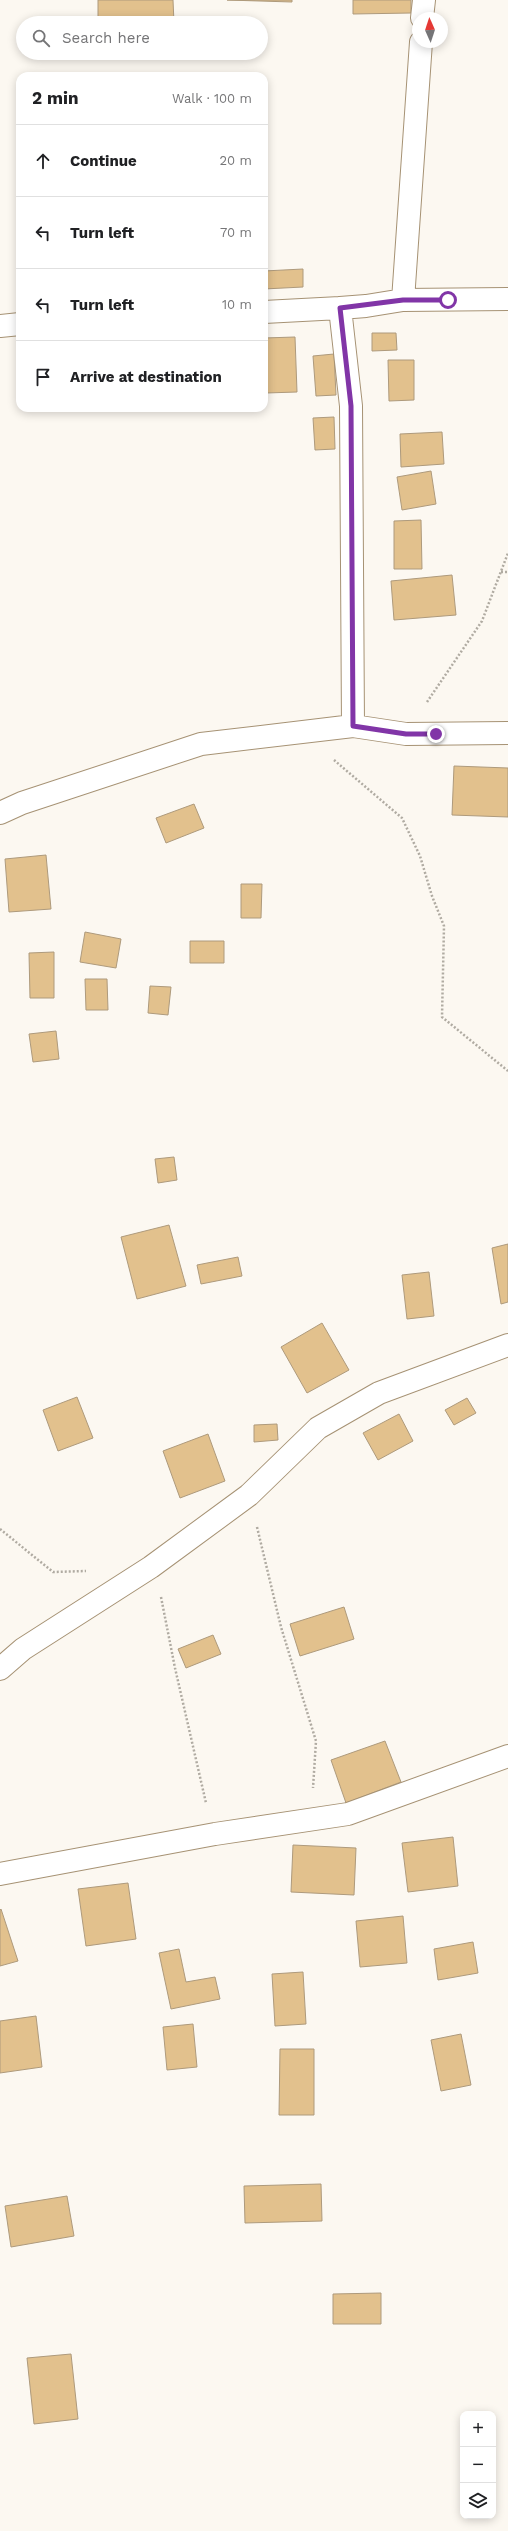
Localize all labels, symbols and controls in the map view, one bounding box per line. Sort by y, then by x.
north arrow [412,12,448,48]
search box [16,16,268,60]
icon: search [30,27,52,49]
text: Search here [62,29,150,47]
text: 2 min [32,88,78,108]
text: Walk · 100 m [172,91,252,106]
icon: ahead [32,150,54,172]
text: Continue [70,152,137,170]
text: 20 m [220,153,252,168]
icon: left [32,222,54,244]
text: Turn left [70,224,134,242]
text: 70 m [220,225,252,240]
route start [439,291,457,309]
icon: left [32,294,54,316]
text: Turn left [70,296,134,314]
text: 10 m [222,297,252,312]
icon: arrive [32,366,54,388]
text: Arrive at destination [70,368,222,386]
route end [427,725,445,743]
map controls [460,2411,496,2519]
button: + [460,2411,496,2447]
button: − [460,2447,496,2483]
button: layers [460,2483,496,2519]

